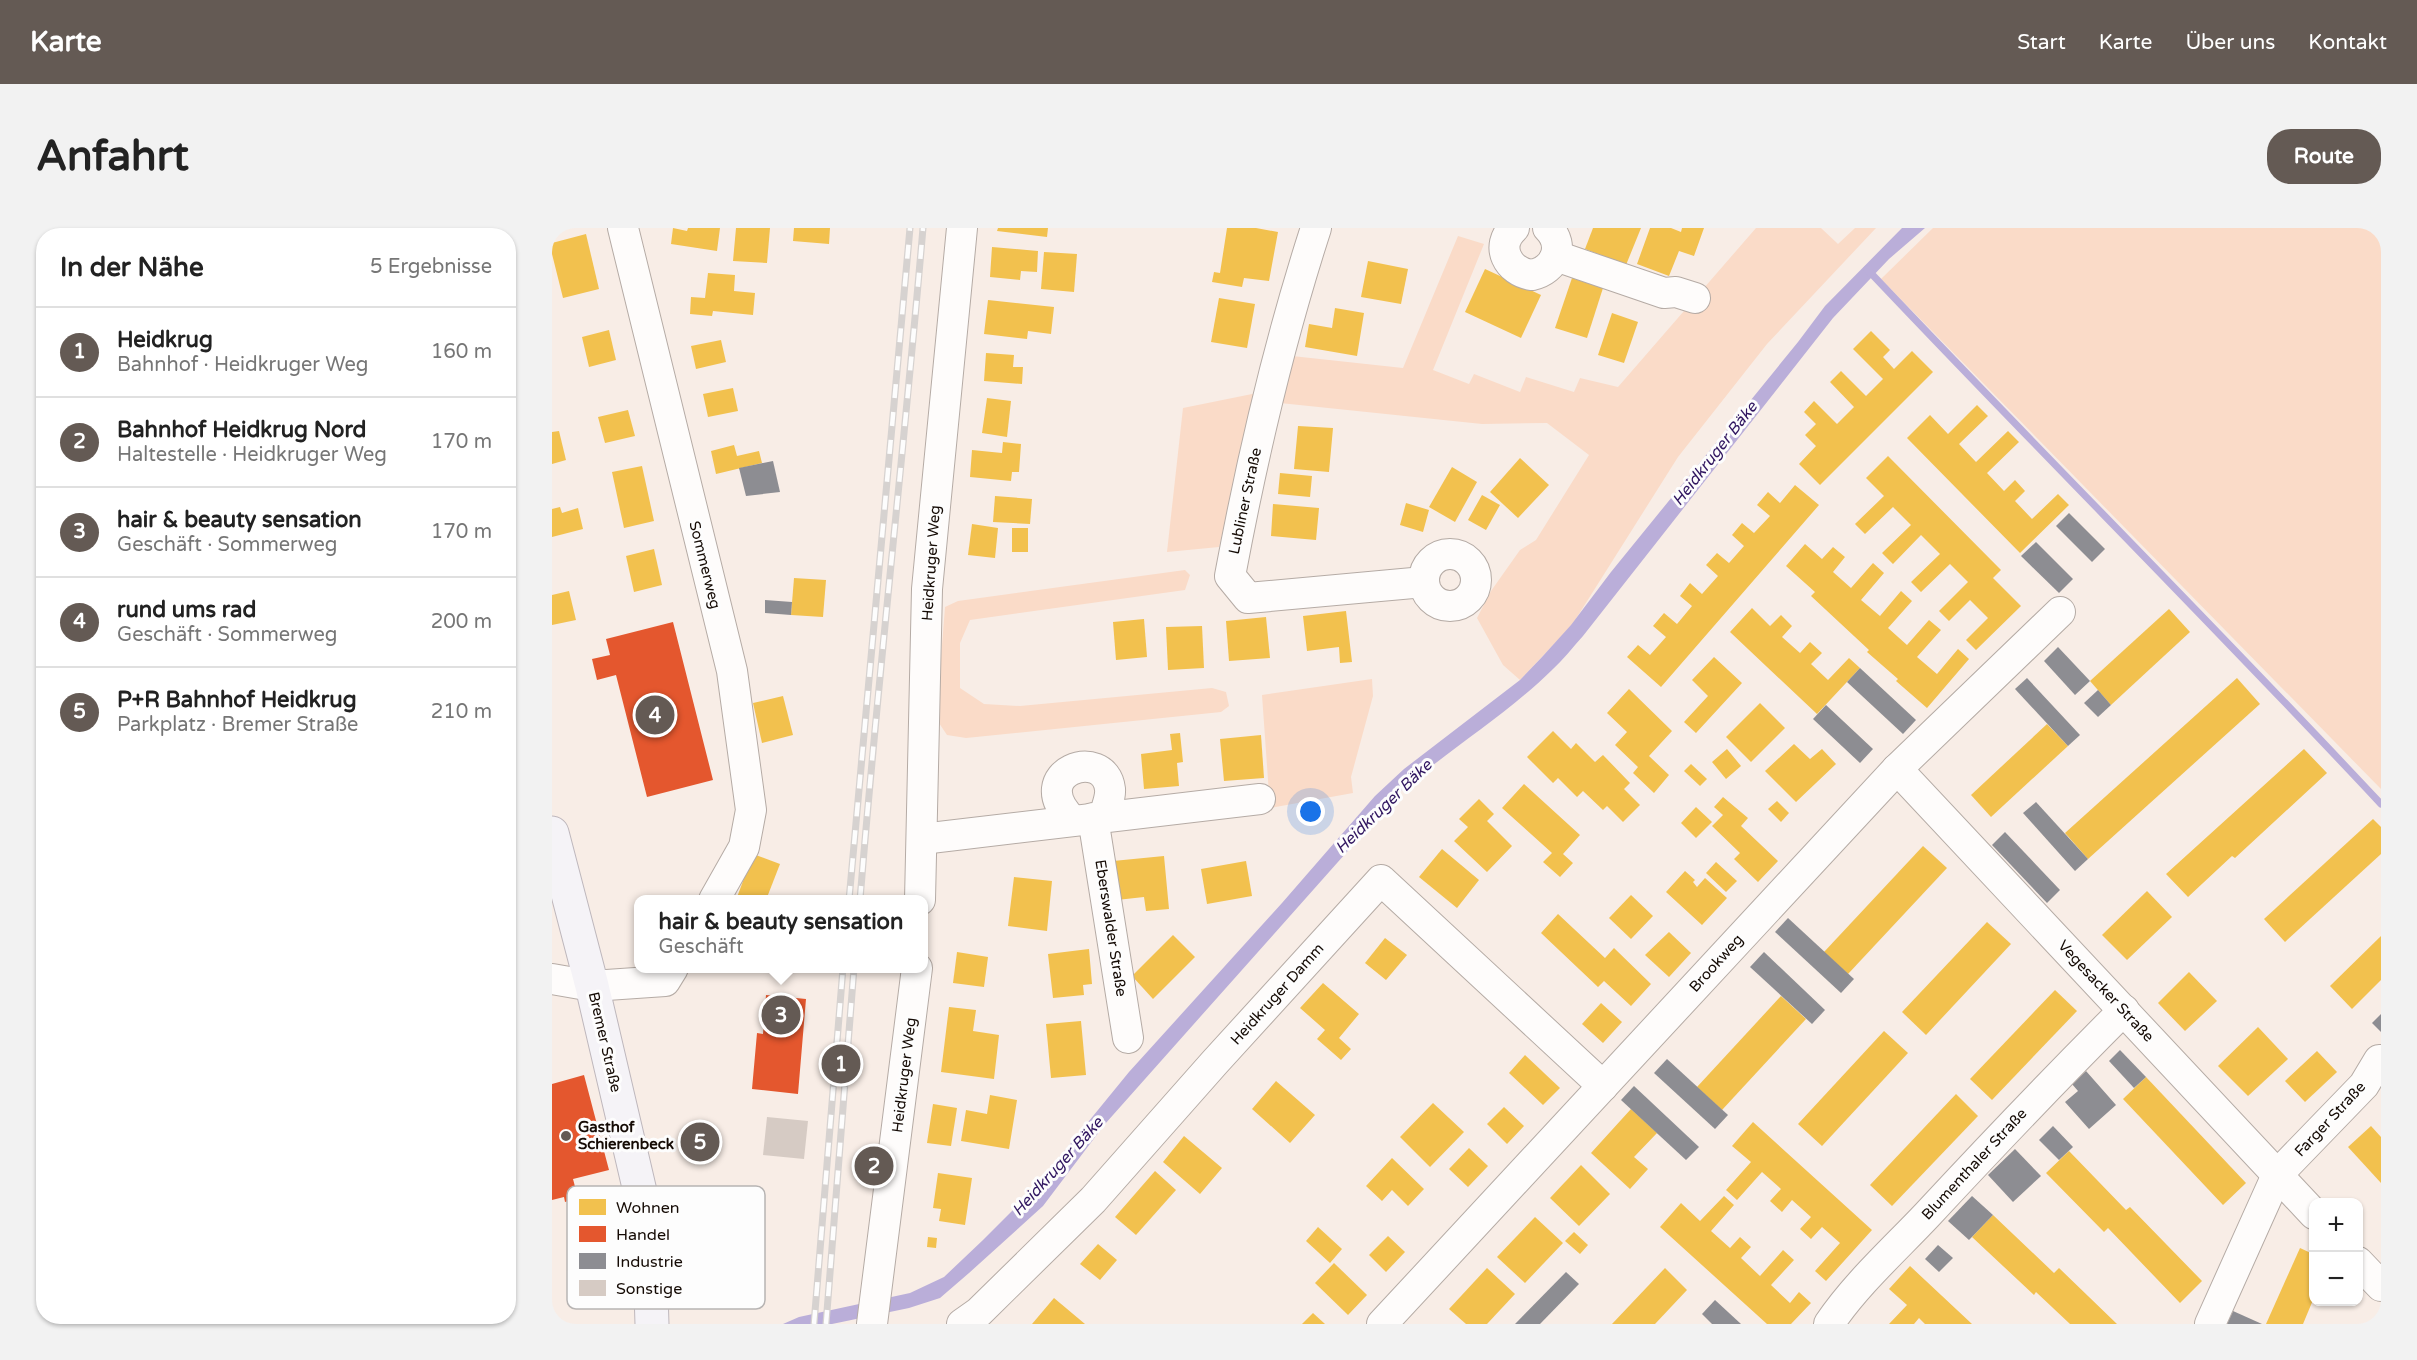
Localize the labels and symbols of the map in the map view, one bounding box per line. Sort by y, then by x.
water label: Heidkruger Bäke [1668,397,1762,510]
street label: Lubliner Straße [1225,446,1265,556]
street label: Heidkruger Weg [918,505,944,621]
street label: Sommerweg [685,519,725,611]
pin: 4 [636,692,674,738]
water label: Heidkruger Bäke [1331,755,1437,858]
your location [1296,797,1325,826]
street label: Eberswalder Straße [1091,858,1131,998]
street label: Brookweg [1685,930,1747,996]
street label: Vegesacker Straße [2054,936,2158,1046]
street label: Heidkruger Damm [1227,939,1327,1049]
street label: Bremer Straße [585,990,625,1094]
pin: 3 [762,992,800,1038]
street label: Heidkruger Weg [888,1016,920,1134]
pin: 1 [822,1042,860,1086]
street label: Farger Straße [2291,1078,2369,1160]
street label: Blumenthaler Straße [1918,1104,2030,1224]
water label: Heidkruger Bäke [1008,1112,1108,1220]
place label: Gasthof Schierenbeck [578,1118,674,1153]
pin: 5 [680,1120,720,1164]
marker: Gasthof Schierenbeck [559,1129,573,1143]
pin: 2 [854,1144,894,1188]
legend [567,1186,765,1309]
text: Wohnen [616,1198,679,1218]
text: Handel [616,1225,670,1245]
text: Industrie [616,1252,683,1272]
text: Sonstige [616,1279,682,1299]

